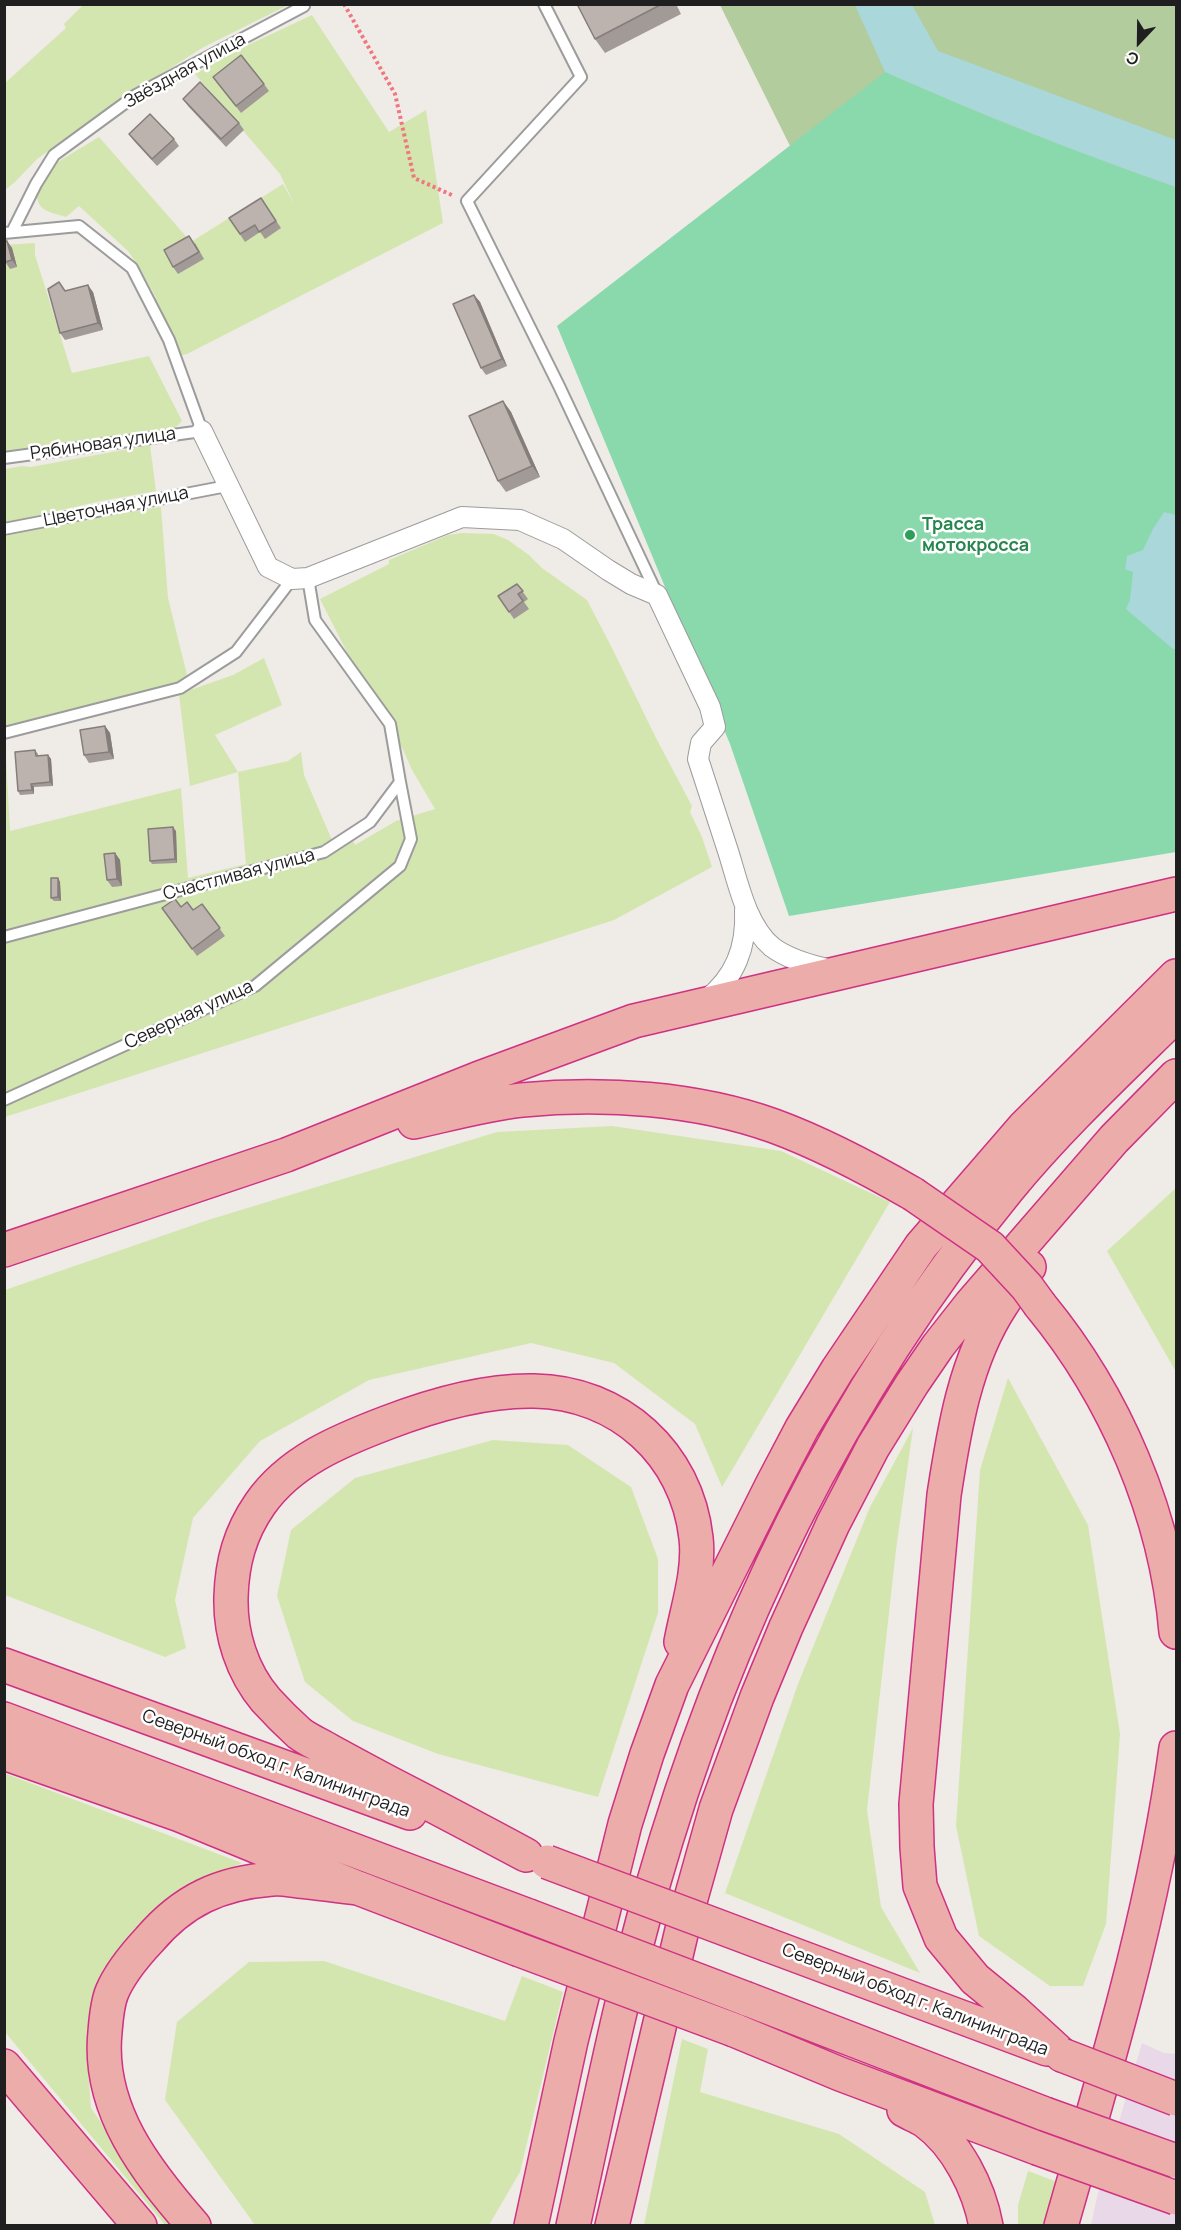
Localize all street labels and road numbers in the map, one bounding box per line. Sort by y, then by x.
street label: Звёздная улица [121,29,249,113]
street label: Рябиновая улица [29,423,177,465]
street label: Цветочная улица [42,482,190,532]
street label: Счастливая улица [161,844,317,906]
street label: Северная улица [121,976,257,1054]
street label: Северный обход г. Калининграда [139,1705,413,1823]
street label: Северный обход г. Калининграда [779,1939,1051,2061]

